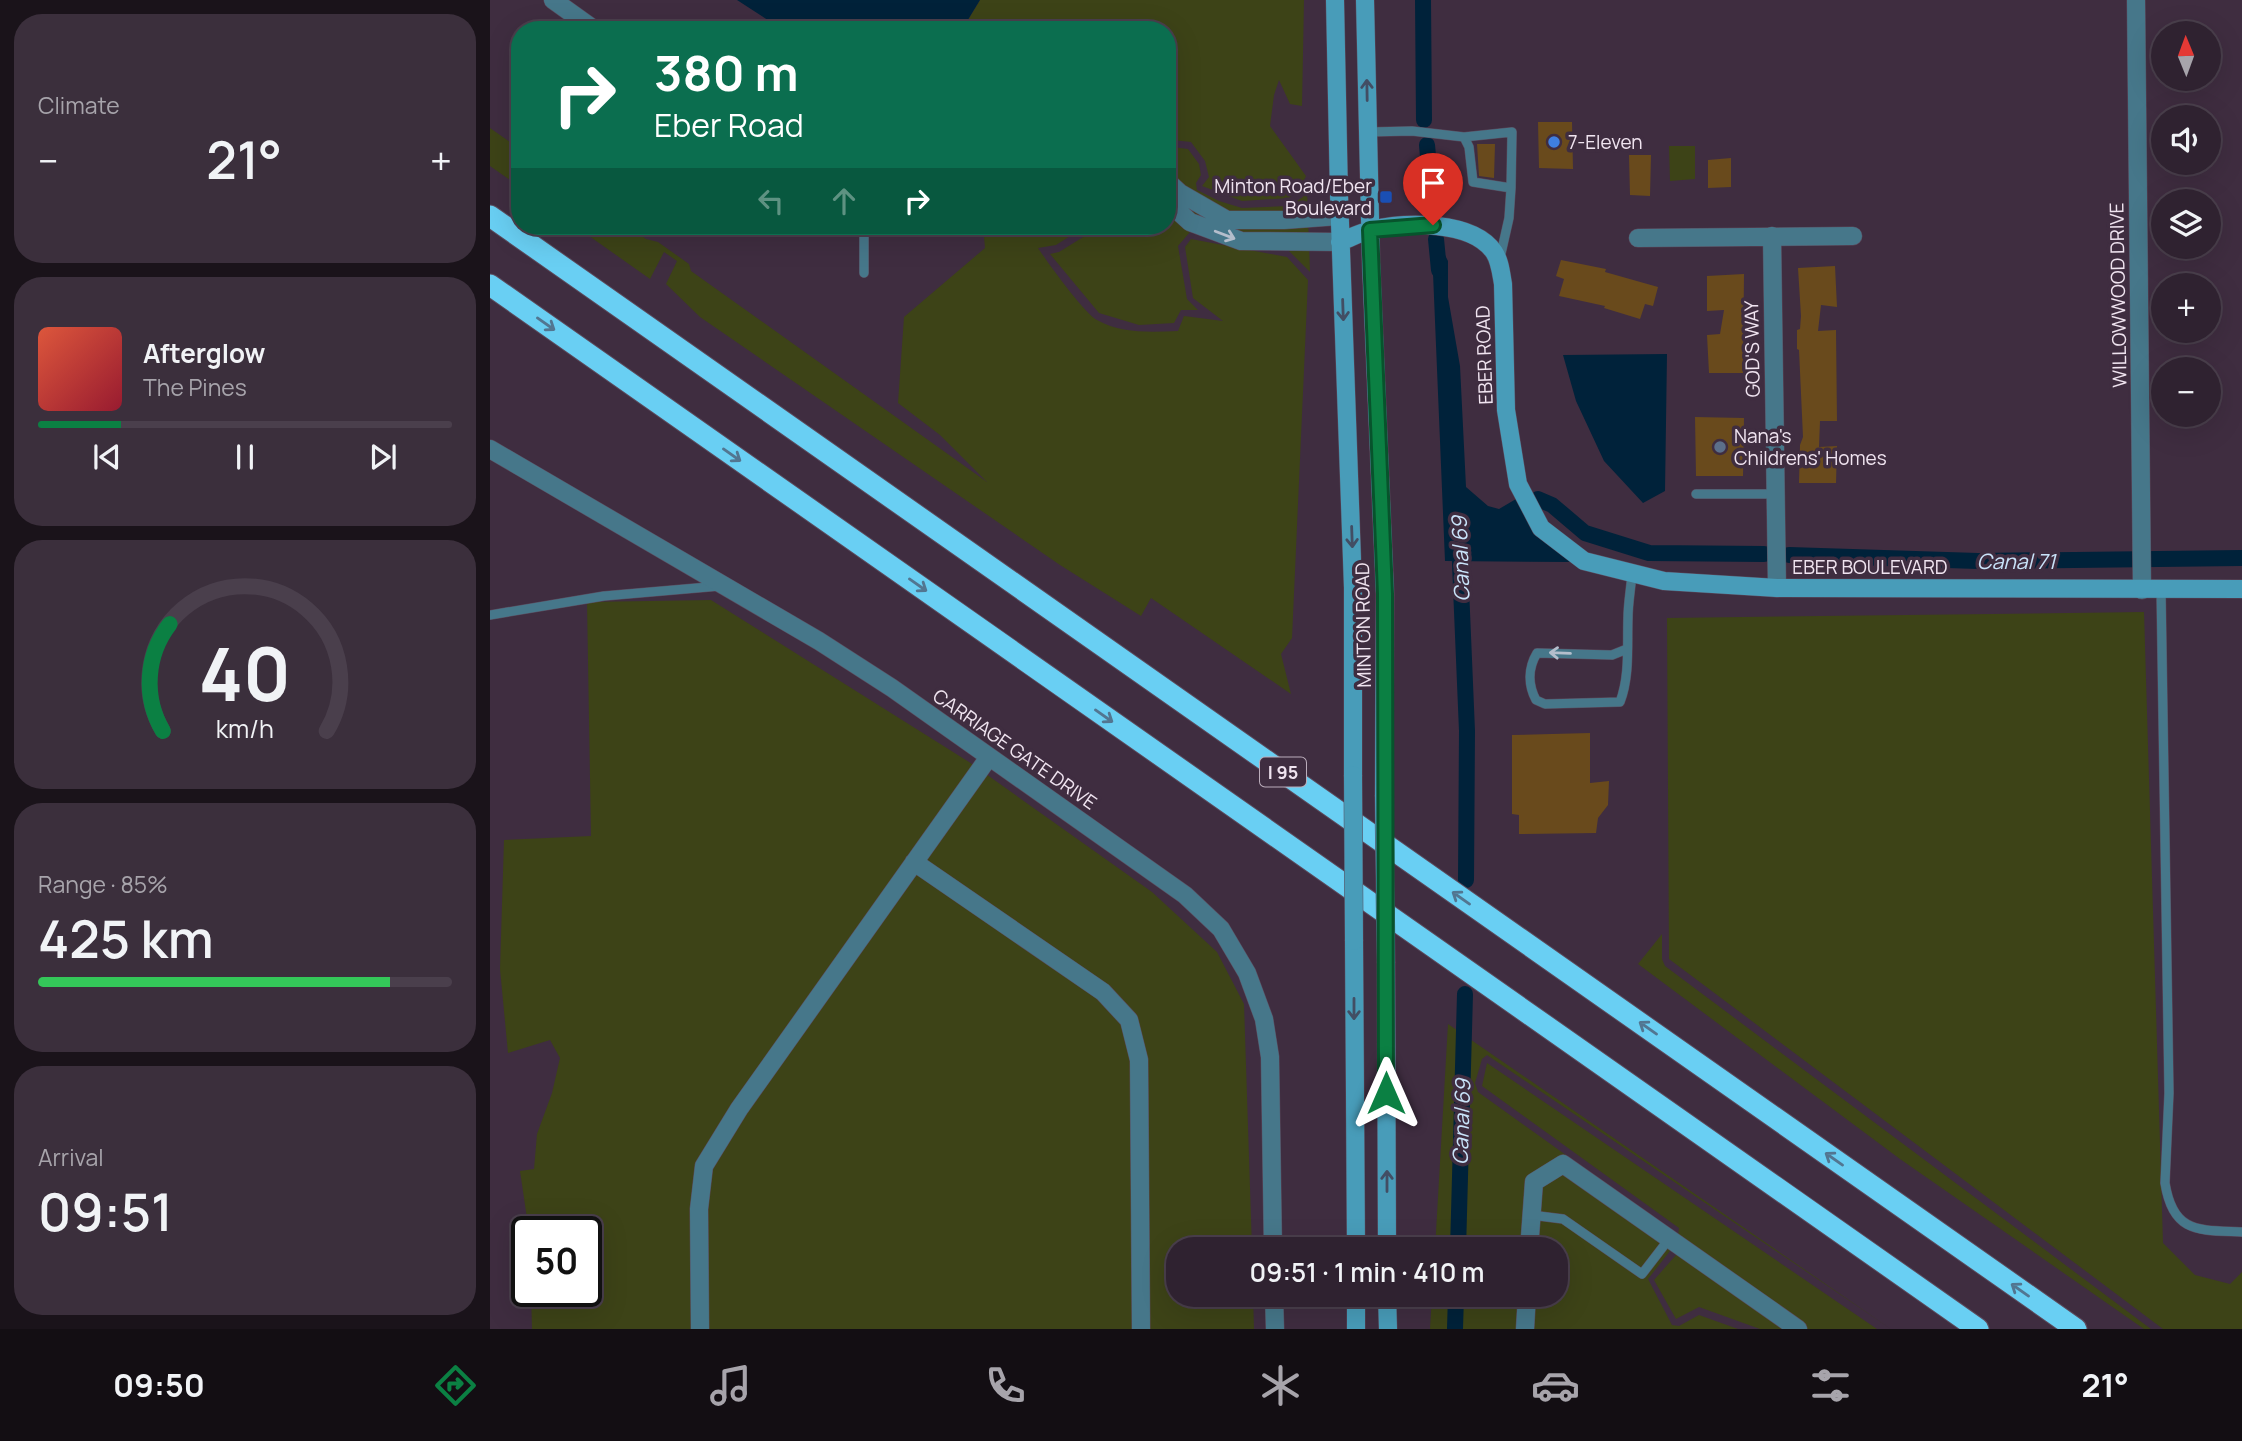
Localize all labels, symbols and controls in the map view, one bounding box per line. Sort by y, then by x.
north arrow [2151,21,2221,91]
map controls [2151,21,2221,427]
text: 380 m [654,39,799,106]
icon: right [539,49,630,140]
one-way arrow [1360,78,1373,101]
text: Climate [38,89,120,121]
text: Eber Road [654,103,804,147]
button: sound [2151,105,2221,175]
text: 21° [206,124,282,195]
place label: 7-Eleven [1568,129,1643,155]
text: − [38,134,59,186]
text: + [430,134,452,186]
marker: 7-Eleven [1546,134,1562,150]
pin [1403,153,1463,225]
icon: arrive [1414,164,1452,202]
place label: Minton Road/Eber Boulevard [1214,173,1372,221]
icon: left [752,182,790,220]
icon: ahead [825,182,863,220]
icon: right [898,182,936,220]
marker: Minton Road/Eber Boulevard [1378,189,1394,205]
button: layers [2151,189,2221,259]
street label: WILLOWWOOD DRIVE [2103,202,2133,388]
one-way arrow [1214,230,1235,242]
button: + [2151,273,2221,343]
one-way arrow [1336,298,1349,321]
street label: GOD'S WAY [1738,300,1766,398]
street label: EBER ROAD [1469,305,1499,405]
one-way arrow [536,317,555,331]
text: Afterglow [143,335,265,371]
button: − [2151,357,2221,427]
text: The Pines [143,371,247,403]
place label: Nana's Childrens' Homes [1734,423,1887,471]
icon: previous [88,438,126,476]
icon: pause [226,438,264,476]
icon: next [364,438,402,476]
marker: Nana's Childrens' Homes [1712,439,1728,455]
one-way arrow [722,448,741,462]
water label: Canal 69 [1444,514,1475,602]
one-way arrow [1345,526,1358,549]
water label: Canal 71 [1977,547,2057,575]
street label: EBER BOULEVARD [1792,554,1948,580]
street label: MINTON ROAD [1349,562,1377,688]
one-way arrow [908,578,927,592]
text: 40 [199,623,291,723]
one-way arrow [1549,647,1572,660]
street label: CARRIAGE GATE DRIVE [928,683,1102,815]
one-way arrow [1094,709,1113,723]
text: km/h [216,710,274,745]
road number: I 95 [1260,758,1306,786]
text: Range · 85% [38,868,168,900]
one-way arrow [1452,891,1471,905]
text: 425 km [38,903,214,974]
one-way arrow [1347,998,1361,1021]
one-way arrow [1639,1021,1658,1035]
position arrow [1349,1056,1423,1130]
water label: Canal 69 [1446,1077,1477,1165]
text: Arrival [38,1141,104,1173]
one-way arrow [1825,1152,1844,1166]
one-way arrow [1380,1170,1394,1193]
text: 09:51 [38,1176,173,1247]
speed limit sign: 50 [511,1216,602,1307]
text: 09:51 · 1 min · 410 m [1250,1254,1484,1290]
one-way arrow [2011,1283,2030,1297]
icon: directions [431,1361,480,1410]
icon: music [706,1361,755,1410]
icon: phone [981,1361,1030,1410]
icon: climate [1256,1361,1305,1410]
icon: car [1531,1361,1580,1410]
icon: filters [1806,1361,1855,1410]
text: 09:50 [113,1363,205,1407]
text: 21° [2081,1363,2129,1407]

